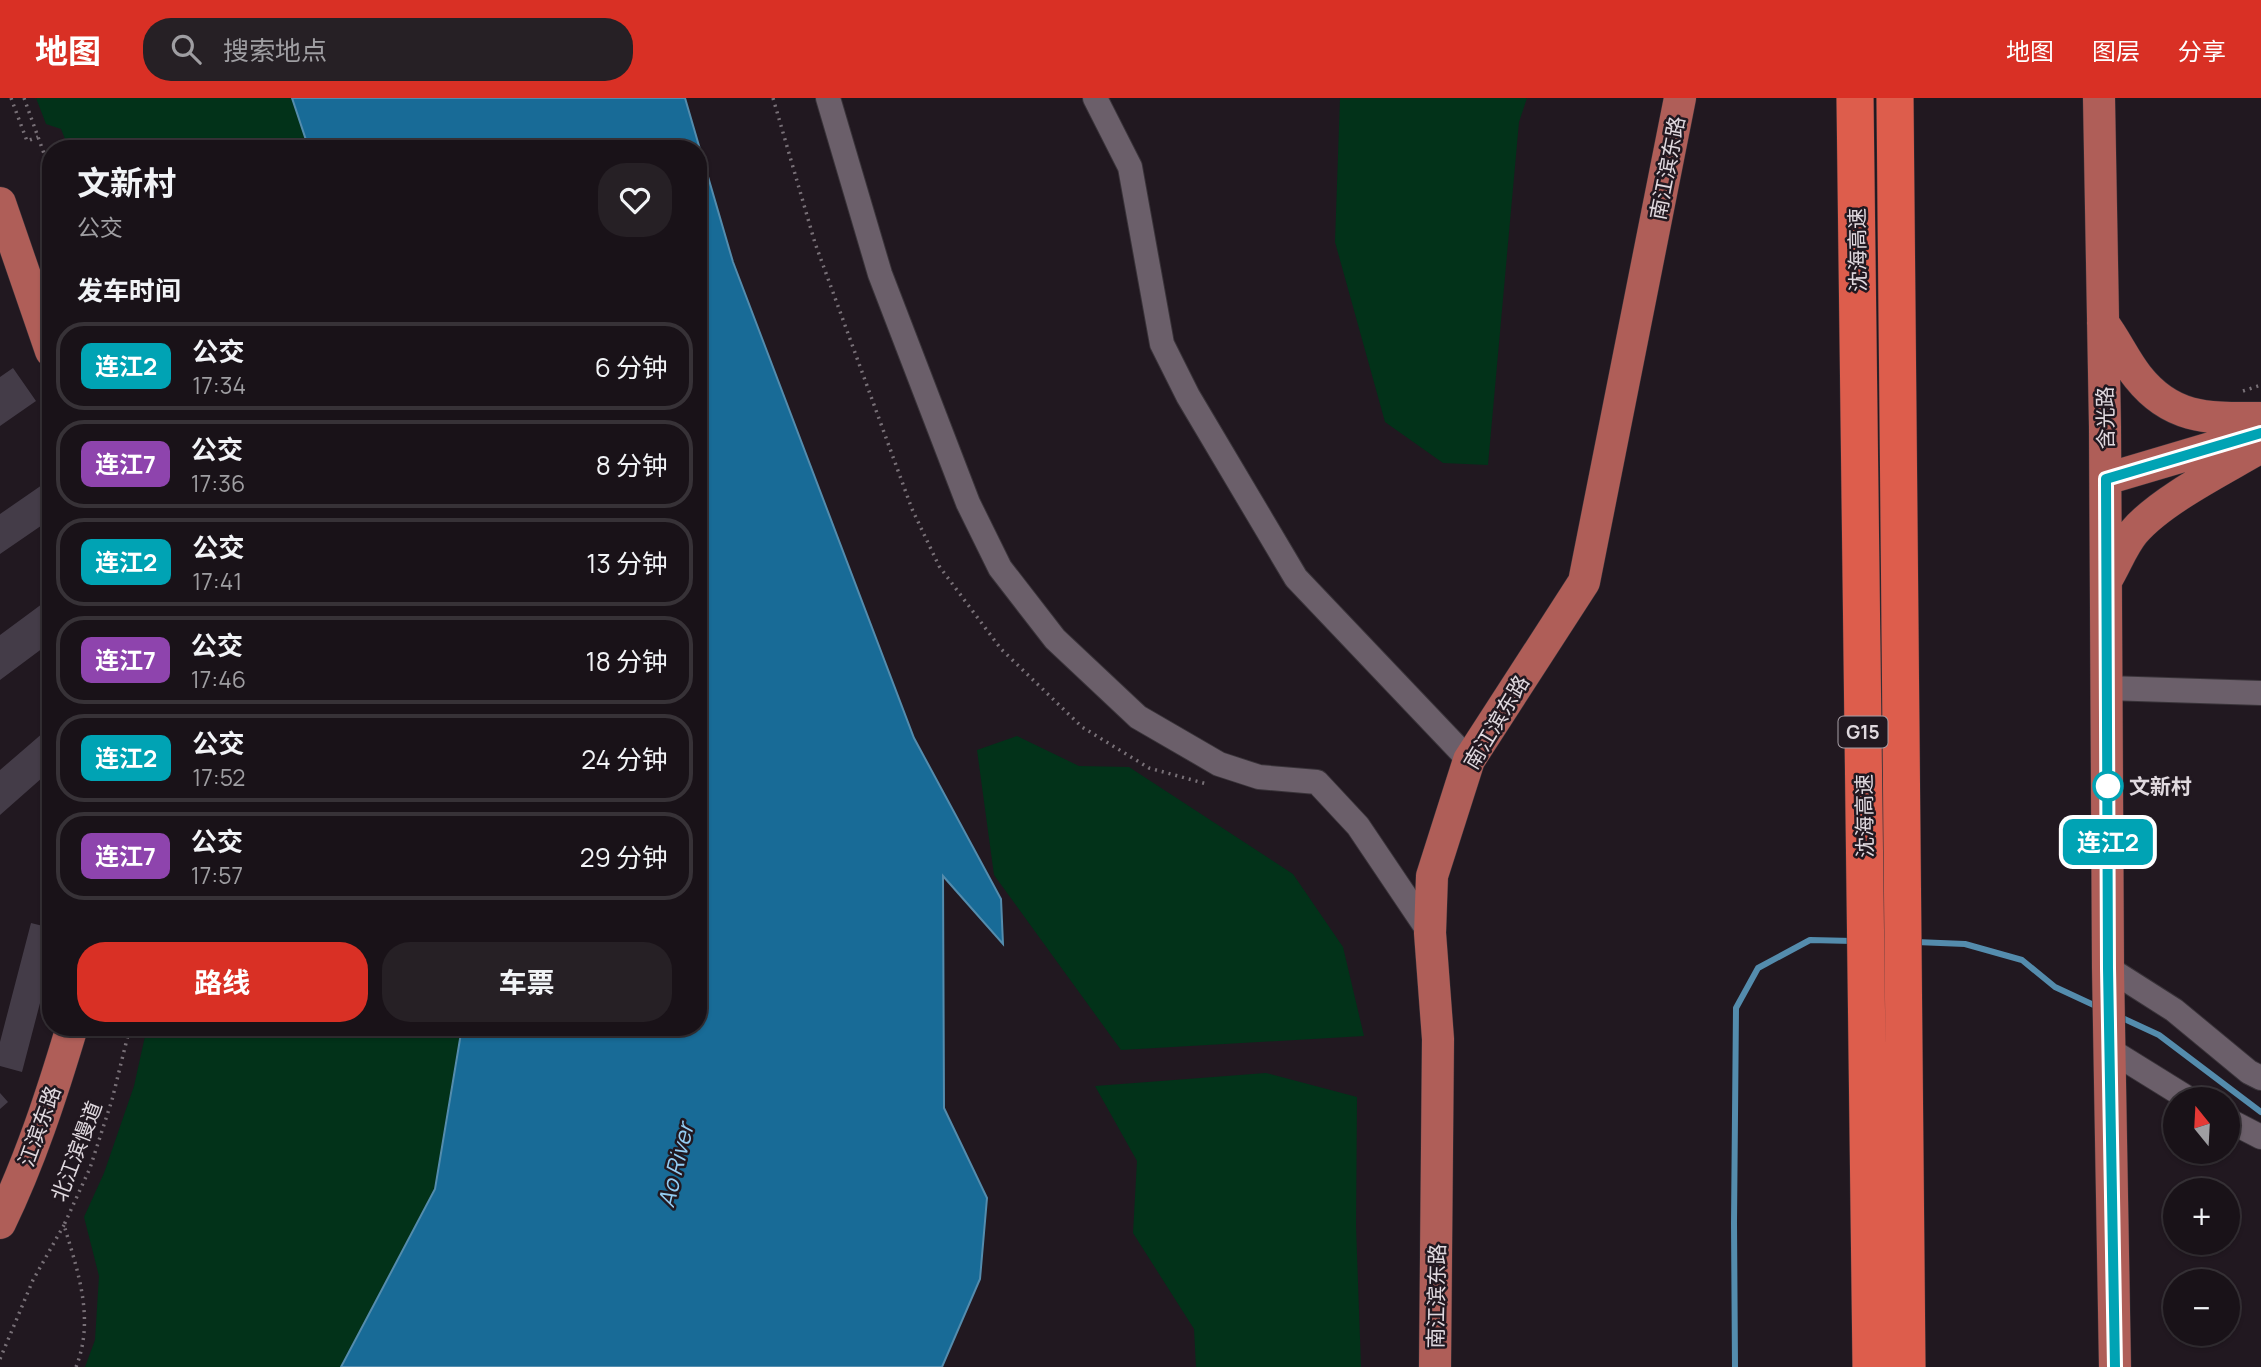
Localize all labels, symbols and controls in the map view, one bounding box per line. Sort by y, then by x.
search box [143,18,633,81]
text: 地图 [35,28,101,73]
icon: search [167,30,205,68]
text: 搜索地点 [223,32,327,68]
text: 地图 [2006,34,2054,67]
text: 图层 [2092,34,2140,67]
text: 分享 [2178,34,2226,67]
street label: 南江滨东路 [1643,114,1691,222]
text: 文新村 [77,160,176,205]
button: heart [598,163,672,237]
street label: 沈海高速 [1842,208,1872,292]
text: 公交 [77,211,123,243]
text: 发车时间 [77,272,181,308]
text: 公交 [192,333,244,369]
text: 连江2 [95,349,157,382]
text: 6 分钟 [595,349,668,385]
text: 17:34 [192,369,246,401]
street label: 含光路 [2090,386,2120,450]
text: 公交 [191,431,243,467]
text: 连江7 [95,447,156,480]
text: 8 分钟 [596,447,668,483]
text: 17:36 [191,467,245,499]
text: 公交 [192,529,244,565]
text: 连江2 [95,545,157,578]
text: 13 分钟 [586,545,668,581]
text: 17:41 [192,565,242,597]
text: 公交 [191,627,243,663]
text: 连江7 [95,643,156,676]
text: 18 分钟 [586,643,668,679]
text: 17:46 [191,663,246,695]
street label: 南江滨东路 [1457,670,1535,774]
road number: G15 [1839,716,1888,748]
text: 公交 [192,725,244,761]
text: 连江2 [95,741,157,774]
text: 24 分钟 [581,741,668,777]
text: 17:52 [192,761,245,793]
marker: 文新村 [2093,771,2123,801]
place label: 文新村 [2129,772,2192,800]
street label: 沈海高速 [1849,774,1879,858]
line badge: 连江2 [2068,819,2148,865]
text: 公交 [191,823,243,859]
text: 连江2 [2077,825,2139,858]
text: 连江7 [95,839,156,872]
text: 29 分钟 [580,839,668,875]
text: 17:57 [191,859,243,891]
button: 路线 [77,942,368,1022]
button: 车票 [382,942,672,1022]
street label: 江滨东路 [11,1082,67,1170]
north arrow [2163,1087,2240,1164]
map controls [2163,1087,2240,1346]
street label: 北江滨慢道 [44,1097,108,1205]
water label: Ao River [649,1117,702,1210]
button: + [2163,1178,2240,1255]
street label: 南江滨东路 [1421,1243,1451,1349]
button: − [2163,1269,2240,1346]

